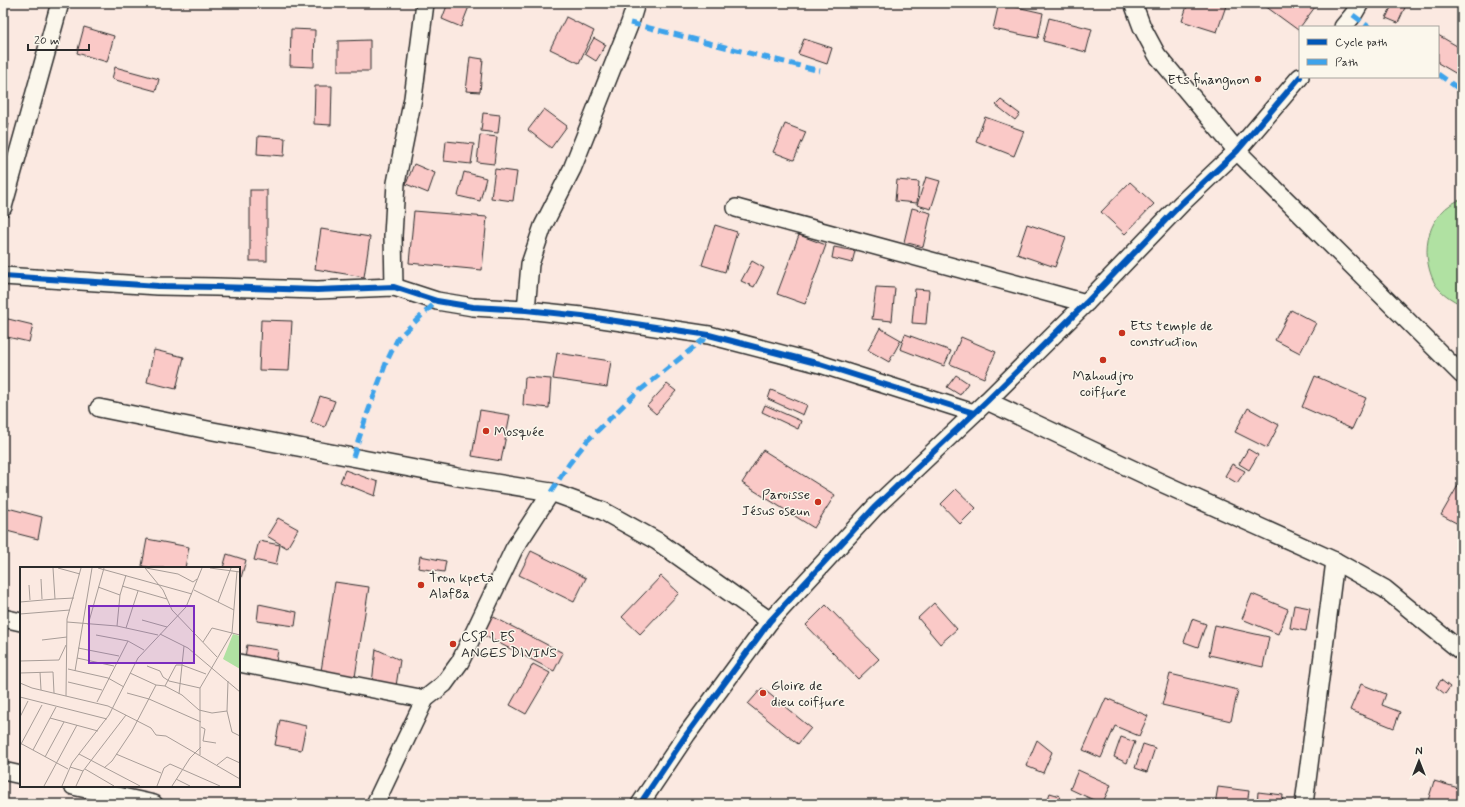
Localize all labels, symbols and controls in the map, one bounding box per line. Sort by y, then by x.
scale bar [28,26,89,52]
legend [1299,26,1439,78]
text: 20 m [34,33,60,49]
text: Cycle path [1335,35,1387,51]
text: Path [1335,55,1358,71]
place label: Ets finangnon [1167,71,1250,90]
marker: Ets finangnon [1253,74,1263,84]
place label: Ets temple de construction [1130,317,1213,351]
marker: Ets temple de construction [1117,328,1127,338]
marker: Mahoudjro coiffure [1098,355,1108,365]
place label: Mahoudjro coiffure [1072,367,1134,401]
place label: Mosquée [494,423,545,441]
marker: Mosquée [481,426,491,436]
place label: Paroisse Jésus oseun [741,486,810,520]
marker: Paroisse Jésus oseun [813,497,823,507]
inset map [20,567,240,787]
place label: Tron kpeta Alaf8a [429,569,494,603]
marker: Tron kpeta Alaf8a [416,580,426,590]
place label: CSP LES ANGES DIVINS [461,628,557,662]
marker: CSP LES ANGES DIVINS [448,639,458,649]
place label: Gloire de dieu coiffure [771,677,845,711]
marker: Gloire de dieu coiffure [758,688,768,698]
north arrow [1399,741,1439,781]
text: N [1415,745,1423,759]

